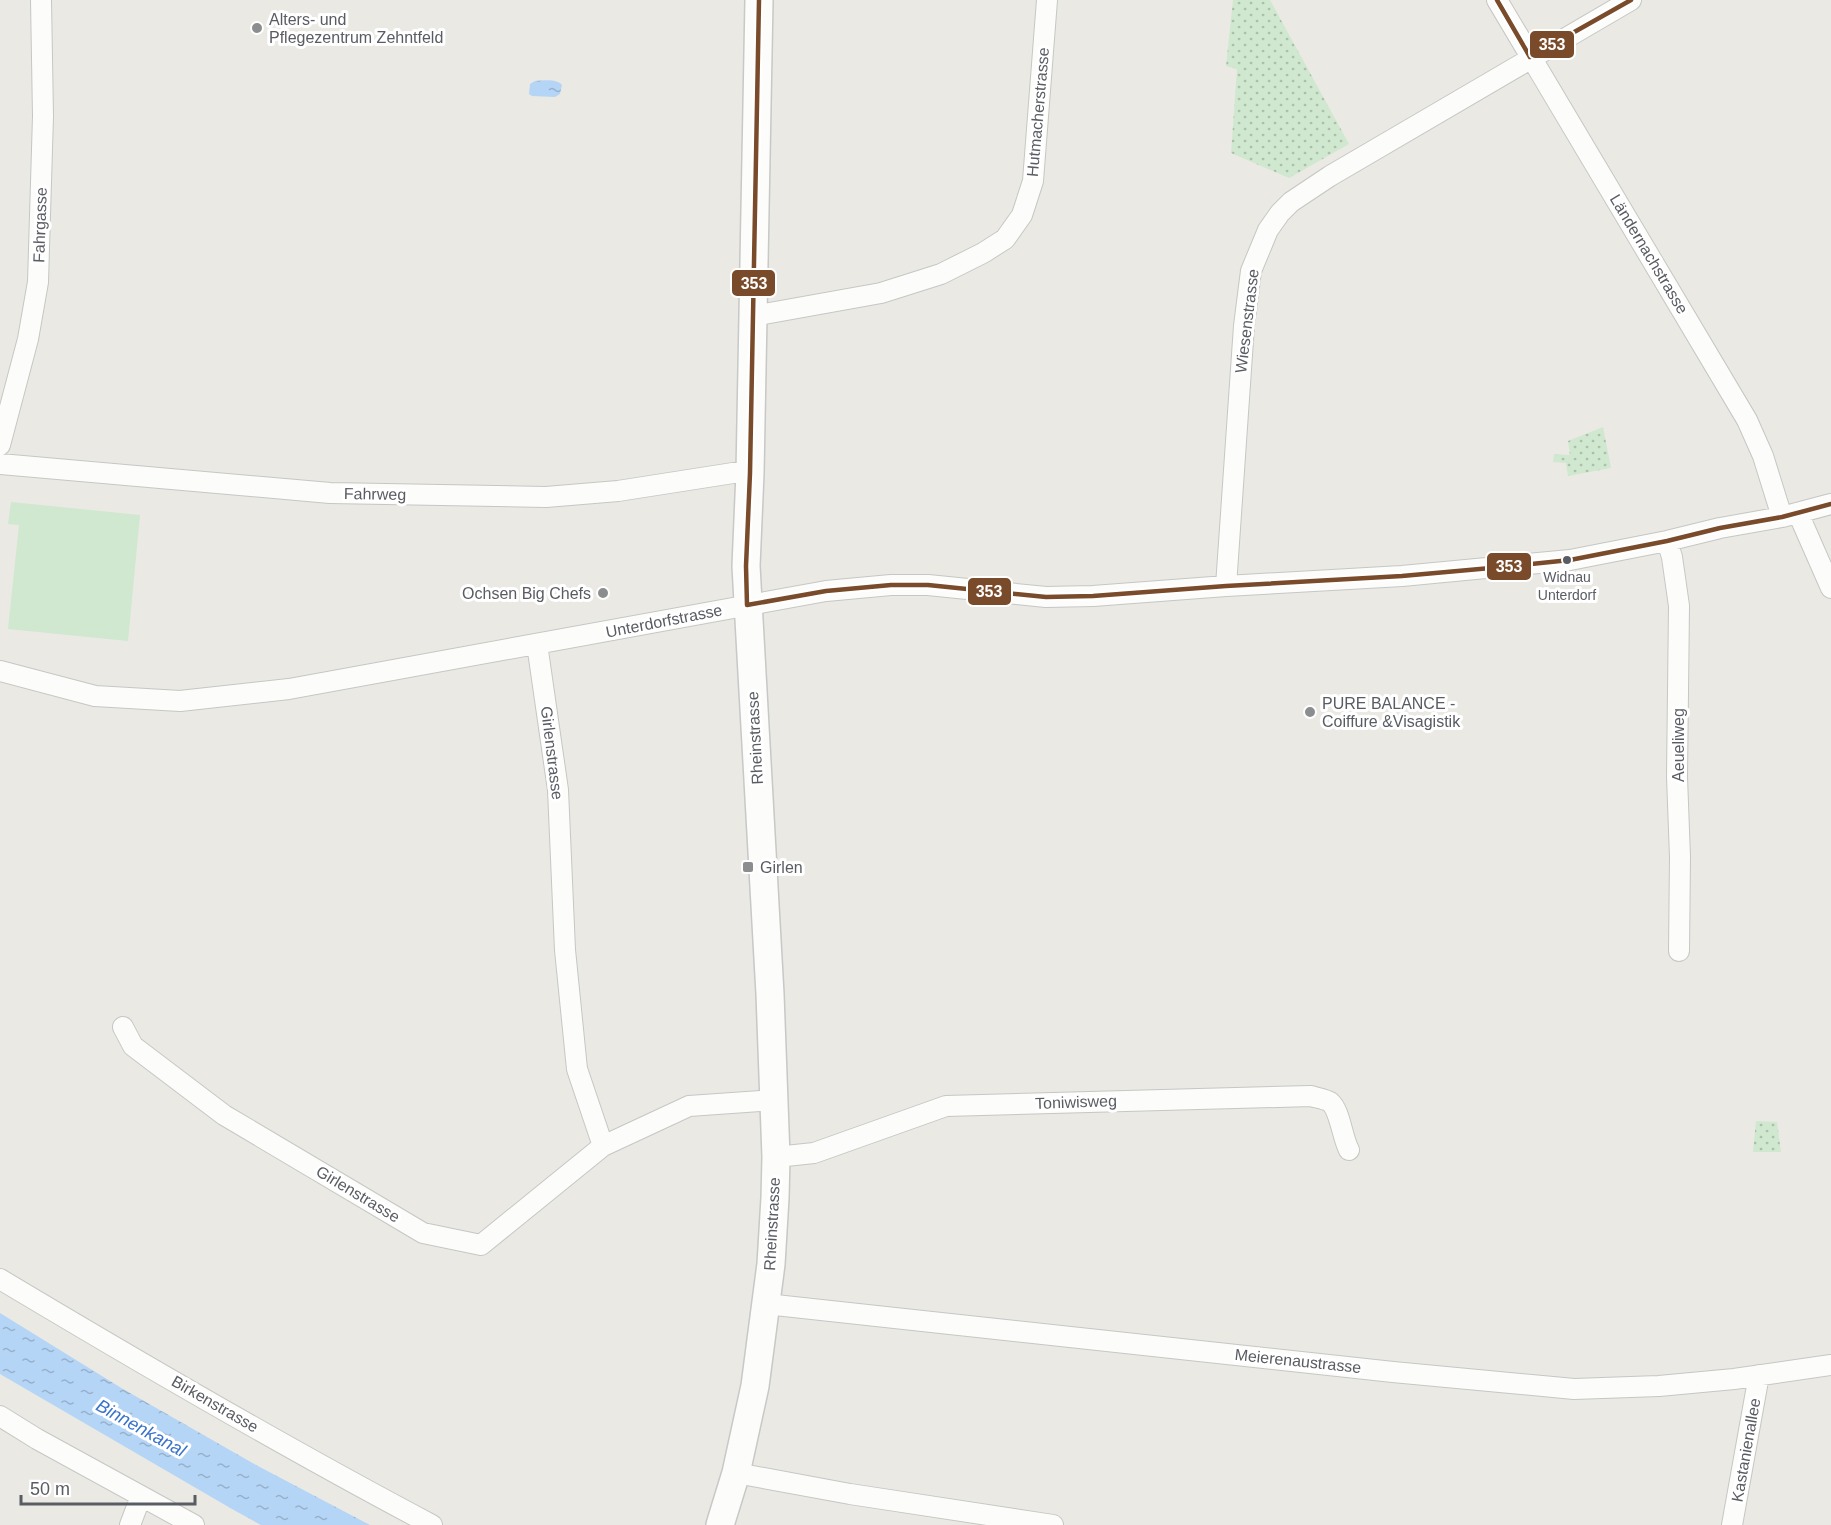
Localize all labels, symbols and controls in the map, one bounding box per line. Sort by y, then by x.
place label: Alters- und Pflegezentrum Zehntfeld [269,11,443,46]
marker: Alters- und Pflegezentrum Zehntfeld [250,21,264,35]
line badge: 353 [1529,30,1575,59]
text: 353 [1539,36,1565,53]
street label: Hutmacherstrasse [1024,46,1052,177]
street label: Fahrgasse [30,187,50,263]
street label: Ländernachstrasse [1607,191,1691,317]
street label: Wiesenstrasse [1232,268,1262,374]
line badge: 353 [731,269,776,297]
text: 353 [741,275,767,292]
street label: Fahrweg [344,485,406,503]
line badge: 353 [1486,552,1532,581]
marker: Widnau Unterdorf [1561,554,1573,566]
text: 353 [1496,558,1522,575]
place label: Widnau Unterdorf [1538,569,1596,603]
line badge: 353 [967,577,1012,606]
text: 353 [976,583,1002,600]
place label: Ochsen Big Chefs [462,585,591,602]
marker: Ochsen Big Chefs [596,586,610,600]
street label: Unterdorfstrasse [604,601,724,641]
street label: Rheinstrasse [744,691,766,785]
place label: PURE BALANCE - Coiffure &Visagistik [1322,695,1461,730]
street label: Girlenstrasse [538,705,566,801]
marker: PURE BALANCE - Coiffure &Visagistik [1303,705,1317,719]
street label: Aeueliweg [1670,708,1687,782]
place label: Girlen [760,859,803,876]
marker: Girlen [741,860,755,874]
street label: Toniwisweg [1035,1092,1117,1112]
street label: Girlenstrasse [313,1162,403,1226]
street label: Rheinstrasse [761,1177,783,1271]
street label: Meierenaustrasse [1234,1346,1362,1376]
street label: Birkenstrasse [169,1372,261,1436]
water label: Binnenkanal [93,1395,190,1461]
street label: Kastanienallee [1729,1397,1764,1503]
scale bar [21,1468,195,1506]
text: 50 m [30,1479,70,1499]

